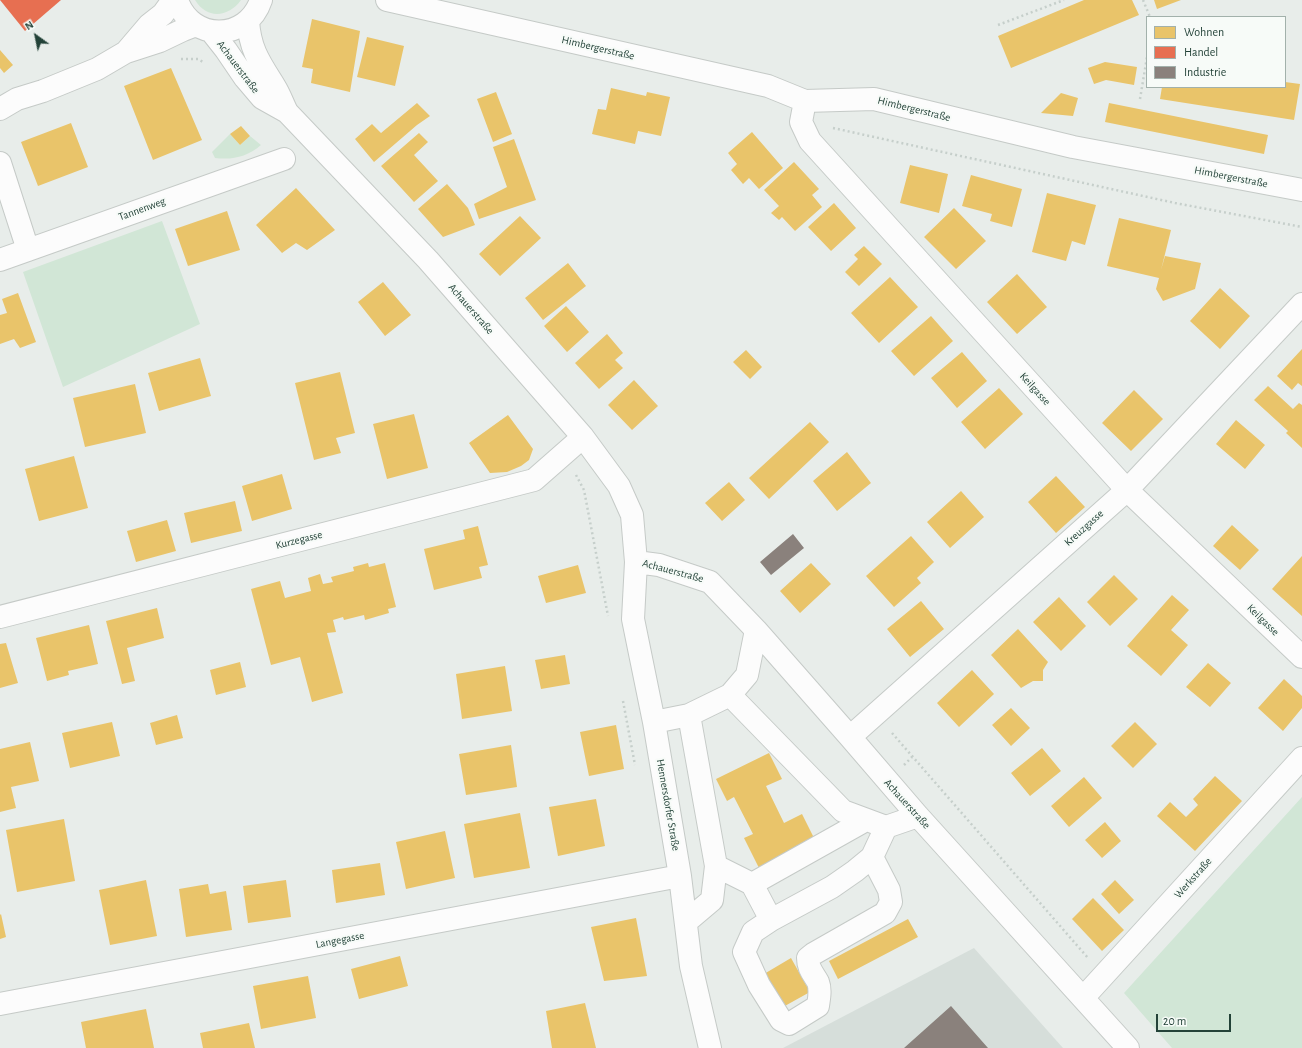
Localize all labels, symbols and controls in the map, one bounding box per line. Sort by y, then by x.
north arrow [16,16,56,56]
legend [1146,16,1286,88]
text: N [23,19,35,32]
text: Wohnen [1184,26,1224,38]
street label: Himbergerstraße [560,33,636,63]
street label: Achauerstraße [214,38,262,96]
text: Handel [1184,46,1218,58]
text: Industrie [1184,66,1226,78]
street label: Himbergerstraße [876,94,952,124]
street label: Himbergerstraße [1193,163,1269,191]
street label: Tannenweg [117,194,167,224]
street label: Achauerstraße [445,281,497,337]
street label: Keilgasse [1017,370,1053,408]
street label: Kreuzgasse [1062,507,1106,549]
street label: Kurzegasse [274,528,324,552]
street label: Achauerstraße [641,557,705,585]
street label: Keilgasse [1244,601,1282,639]
street label: Hennersdorfer Straße [653,758,683,852]
street label: Achauerstraße [881,776,933,832]
street label: Werkstraße [1171,855,1215,901]
street label: Langegasse [315,929,365,951]
scale bar [1158,1006,1233,1032]
text: 20 m [1163,1015,1186,1027]

